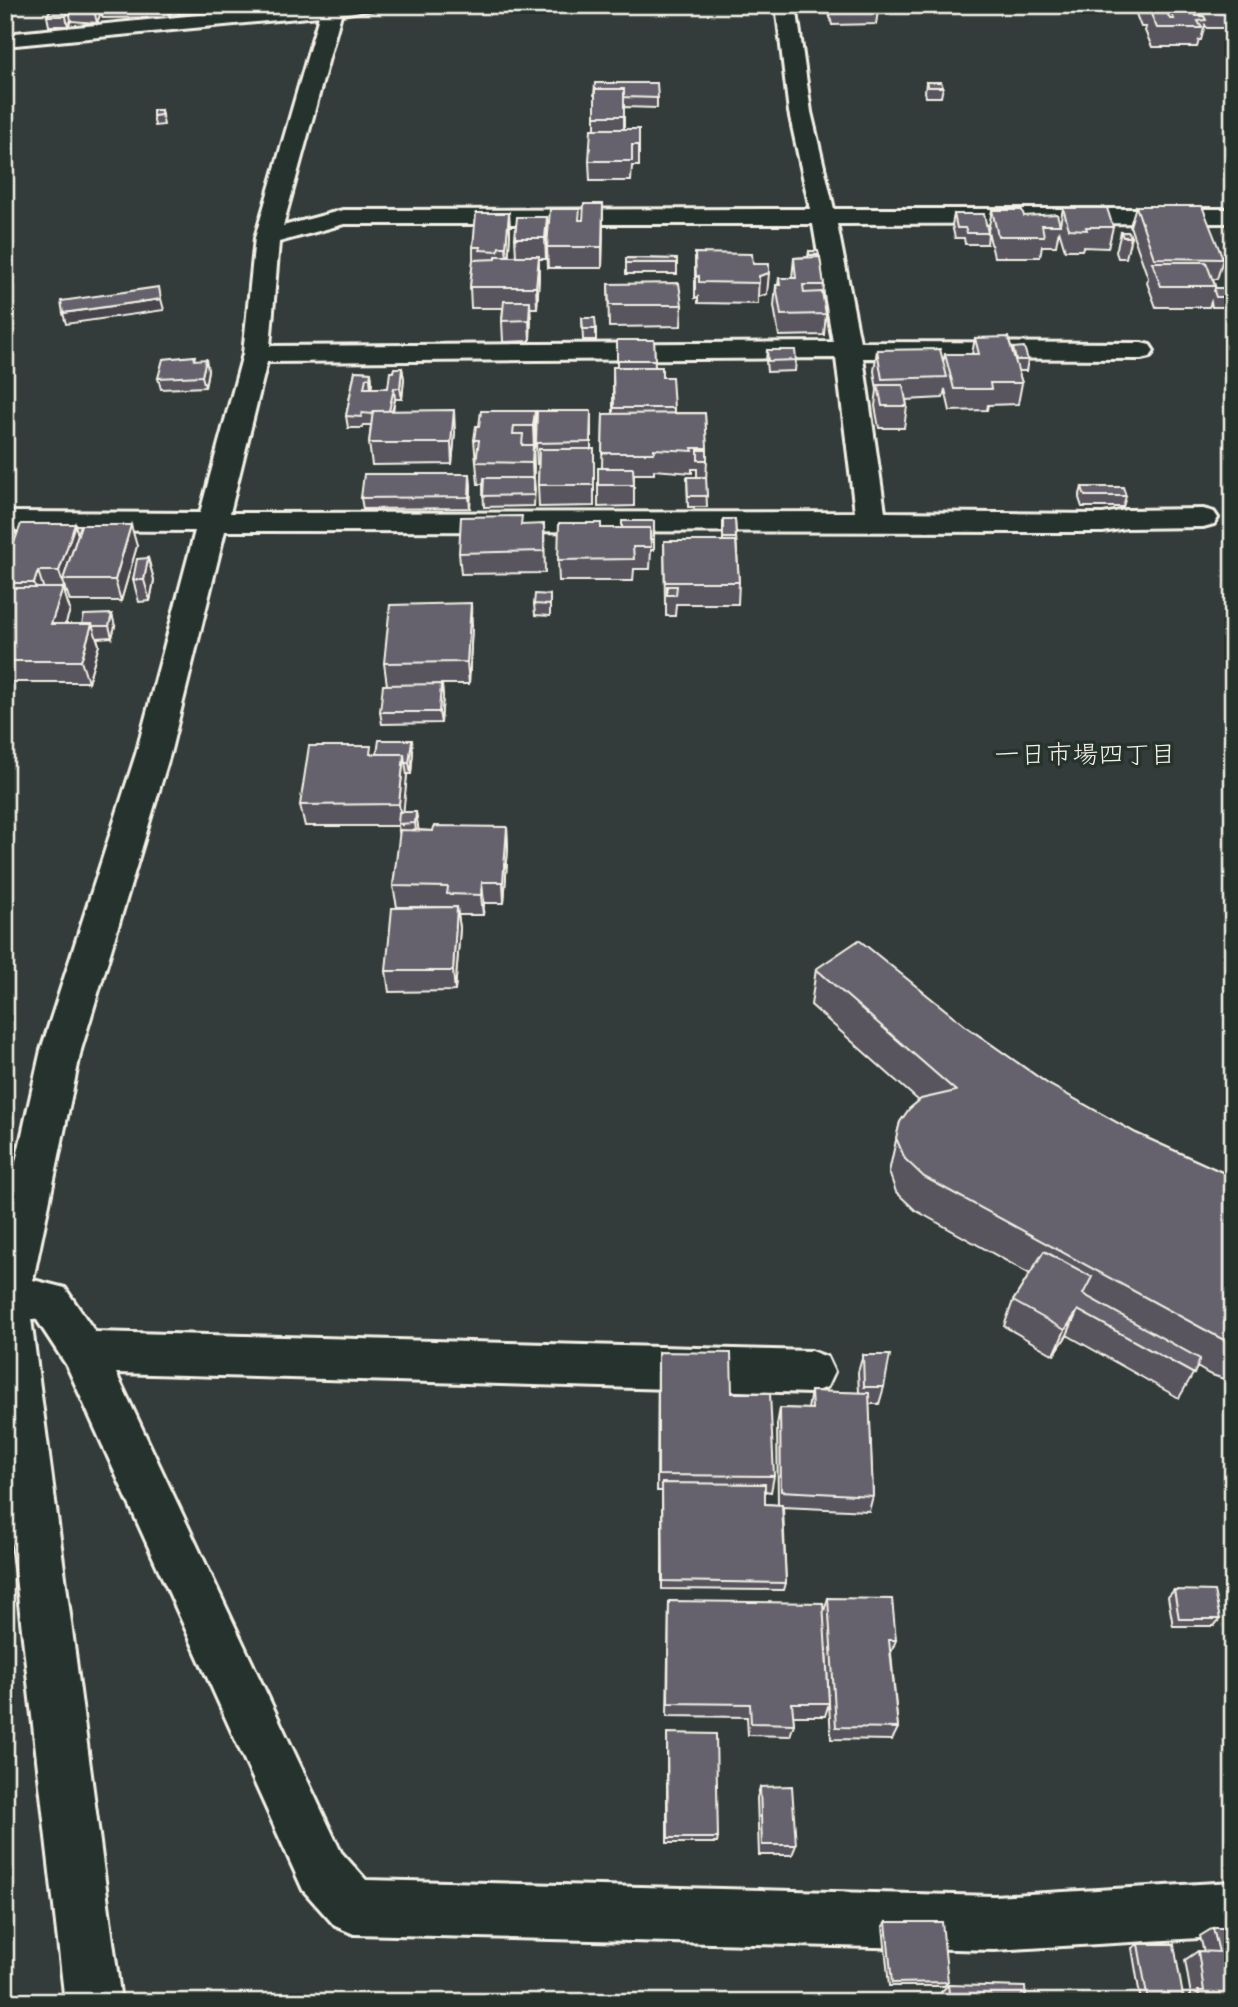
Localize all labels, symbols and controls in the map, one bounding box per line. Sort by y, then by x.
district label: 一日市場四丁目 [994,738,1176,776]

